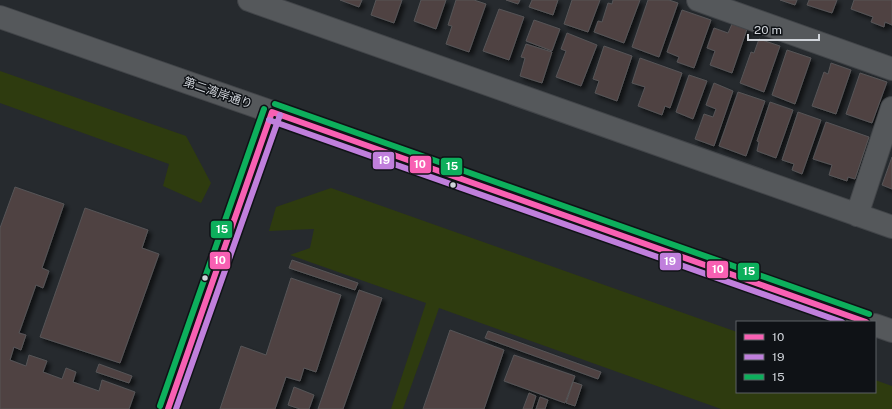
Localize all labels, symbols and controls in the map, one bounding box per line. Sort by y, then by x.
scale bar [748,16,819,42]
text: 20 m [754,23,782,37]
street label: 第二湾岸通り [182,75,254,111]
line badge: 19 [372,151,395,170]
text: 19 [378,154,390,166]
line badge: 10 [409,155,432,174]
line badge: 15 [440,157,463,176]
text: 10 [414,158,426,170]
text: 15 [446,160,458,172]
unlabelled marker [448,180,458,190]
line badge: 15 [210,220,233,239]
text: 15 [216,223,228,235]
line badge: 10 [209,251,231,270]
line badge: 19 [659,252,682,271]
text: 10 [214,254,226,266]
text: 19 [664,255,676,267]
line badge: 10 [706,260,729,279]
line badge: 15 [737,262,760,281]
text: 10 [712,263,724,275]
text: 15 [743,265,755,277]
unlabelled marker [200,273,210,283]
legend [736,321,876,393]
text: 10 [772,330,784,344]
text: 19 [772,350,784,364]
text: 15 [772,370,785,384]

